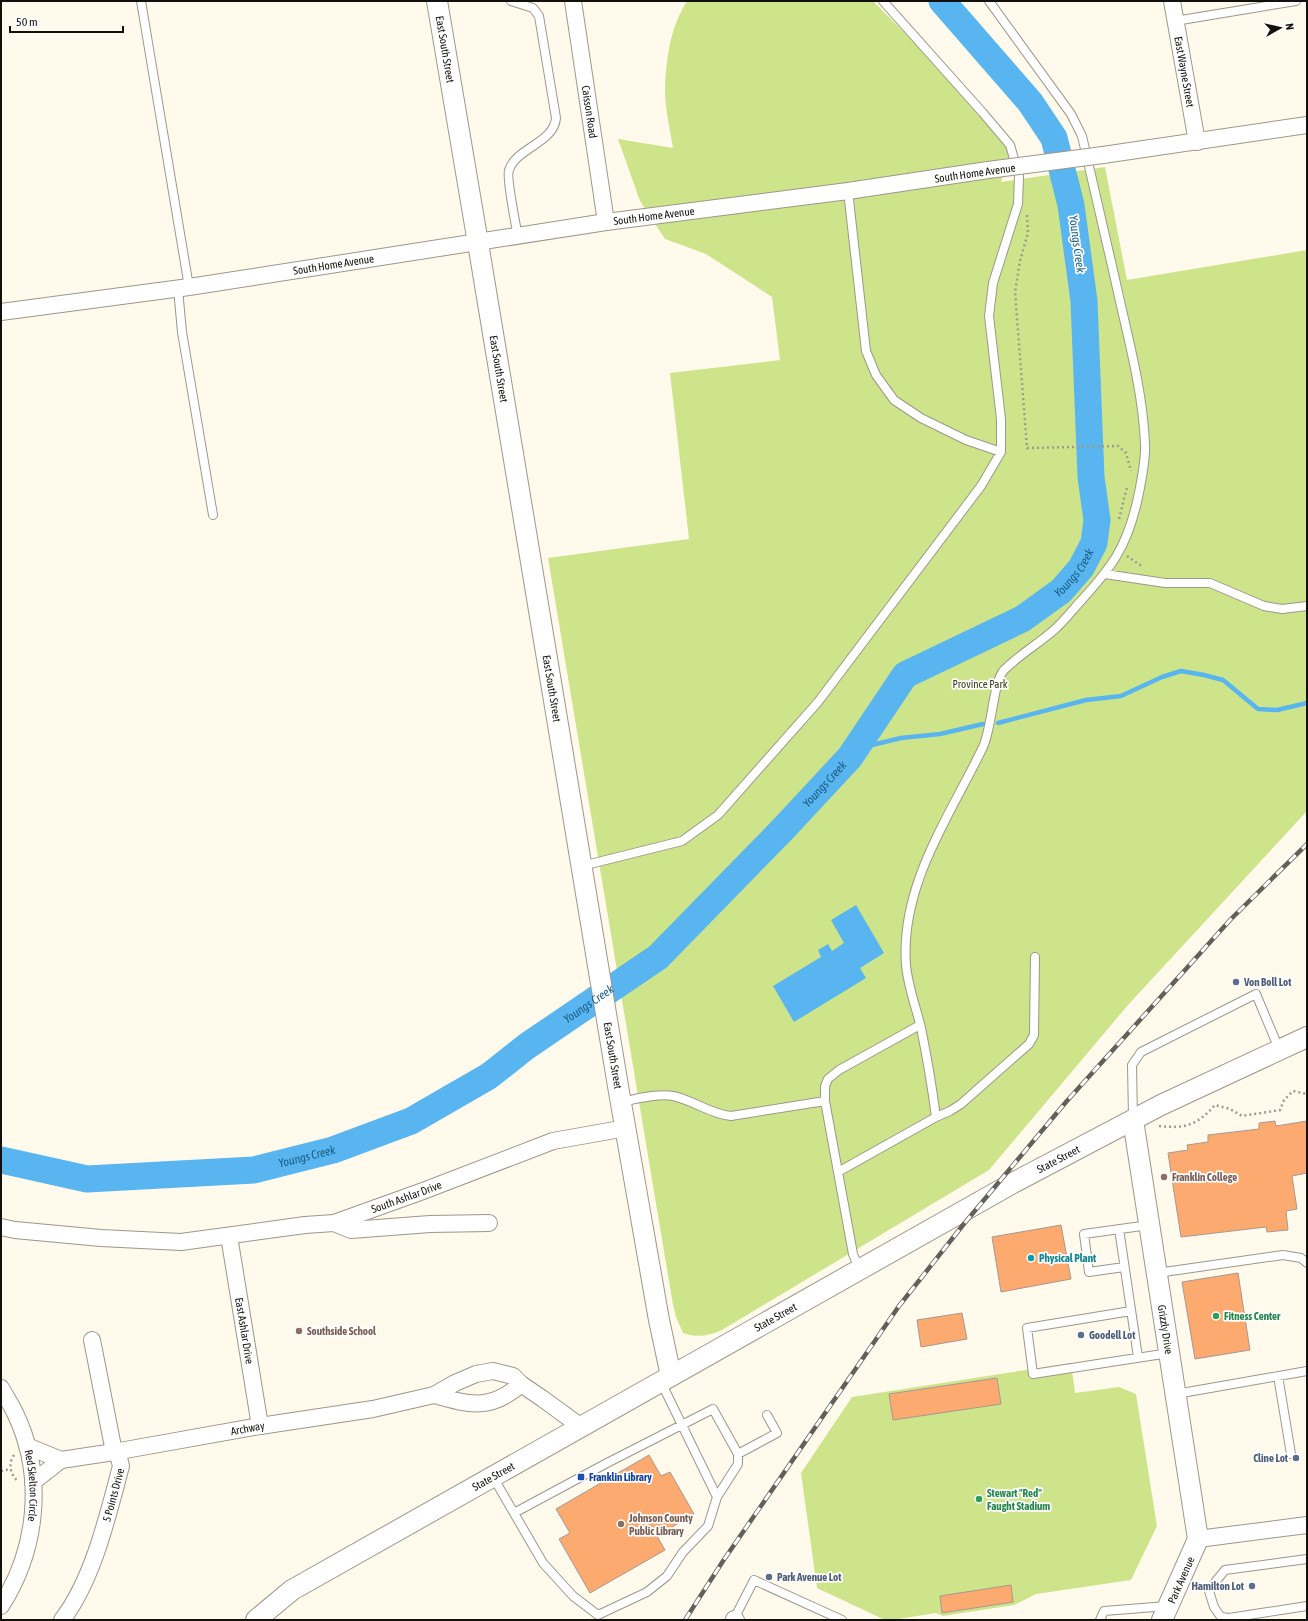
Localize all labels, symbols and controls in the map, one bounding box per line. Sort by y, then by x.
scale bar [10,8,123,34]
north arrow [1260,8,1300,48]
text: 50 m [16,15,38,29]
street label: East South Street [434,15,457,84]
text: N [1284,23,1296,31]
street label: East Wayne Street [1172,36,1197,108]
street label: Caisson Road [580,84,599,139]
street label: South Home Avenue [934,161,1016,185]
street label: South Home Avenue [613,205,695,227]
water label: Youngs Creek [1066,214,1088,274]
street label: South Home Avenue [292,252,375,277]
street label: East South Street [487,334,510,403]
water label: Youngs Creek [1052,546,1097,601]
street label: East South Street [541,654,563,723]
park label: Province Park [952,678,1008,690]
water label: Youngs Creek [800,758,850,810]
place label: Von Boll Lot [1243,976,1292,988]
marker: Von Boll Lot [1231,977,1241,987]
water label: Youngs Creek [561,982,617,1026]
street label: East South Street [601,1021,624,1090]
water label: Youngs Creek [277,1142,338,1170]
street label: State Street [1035,1143,1082,1175]
place label: Franklin College [1172,1171,1237,1183]
marker: Franklin College [1159,1172,1169,1182]
street label: South Ashlar Drive [370,1178,443,1215]
place label: Physical Plant [1039,1252,1097,1264]
marker: Physical Plant [1026,1253,1036,1263]
street label: East Ashlar Drive [233,1297,256,1365]
street label: State Street [752,1300,799,1334]
street label: Grizzly Drive [1156,1304,1175,1355]
place label: Fitness Center [1224,1310,1281,1322]
marker: Fitness Center [1211,1311,1221,1321]
place label: Southside School [307,1325,377,1337]
marker: Southside School [294,1326,304,1336]
place label: Goodell Lot [1089,1329,1136,1341]
marker: Goodell Lot [1076,1330,1086,1340]
street label: Archway [230,1419,266,1437]
street label: Red Skelton Circle [22,1449,40,1522]
place label: Cline Lot [1253,1452,1289,1464]
marker: Cline Lot [1291,1453,1301,1463]
street label: State Street [470,1460,517,1493]
street label: 5 Points Drive [100,1467,126,1523]
place label: Franklin Library [589,1471,652,1483]
marker: Franklin Library [576,1472,586,1482]
place label: Stewart "Red" Faught Stadium [987,1487,1050,1512]
marker: Stewart "Red" Faught Stadium [974,1494,984,1504]
place label: Johnson County Public Library [628,1512,693,1537]
marker: Johnson County Public Library [616,1519,626,1529]
street label: Park Avenue [1165,1555,1197,1605]
place label: Park Avenue Lot [777,1571,842,1583]
marker: Park Avenue Lot [764,1572,774,1582]
place label: Hamilton Lot [1191,1580,1245,1592]
marker: Hamilton Lot [1247,1581,1257,1591]

